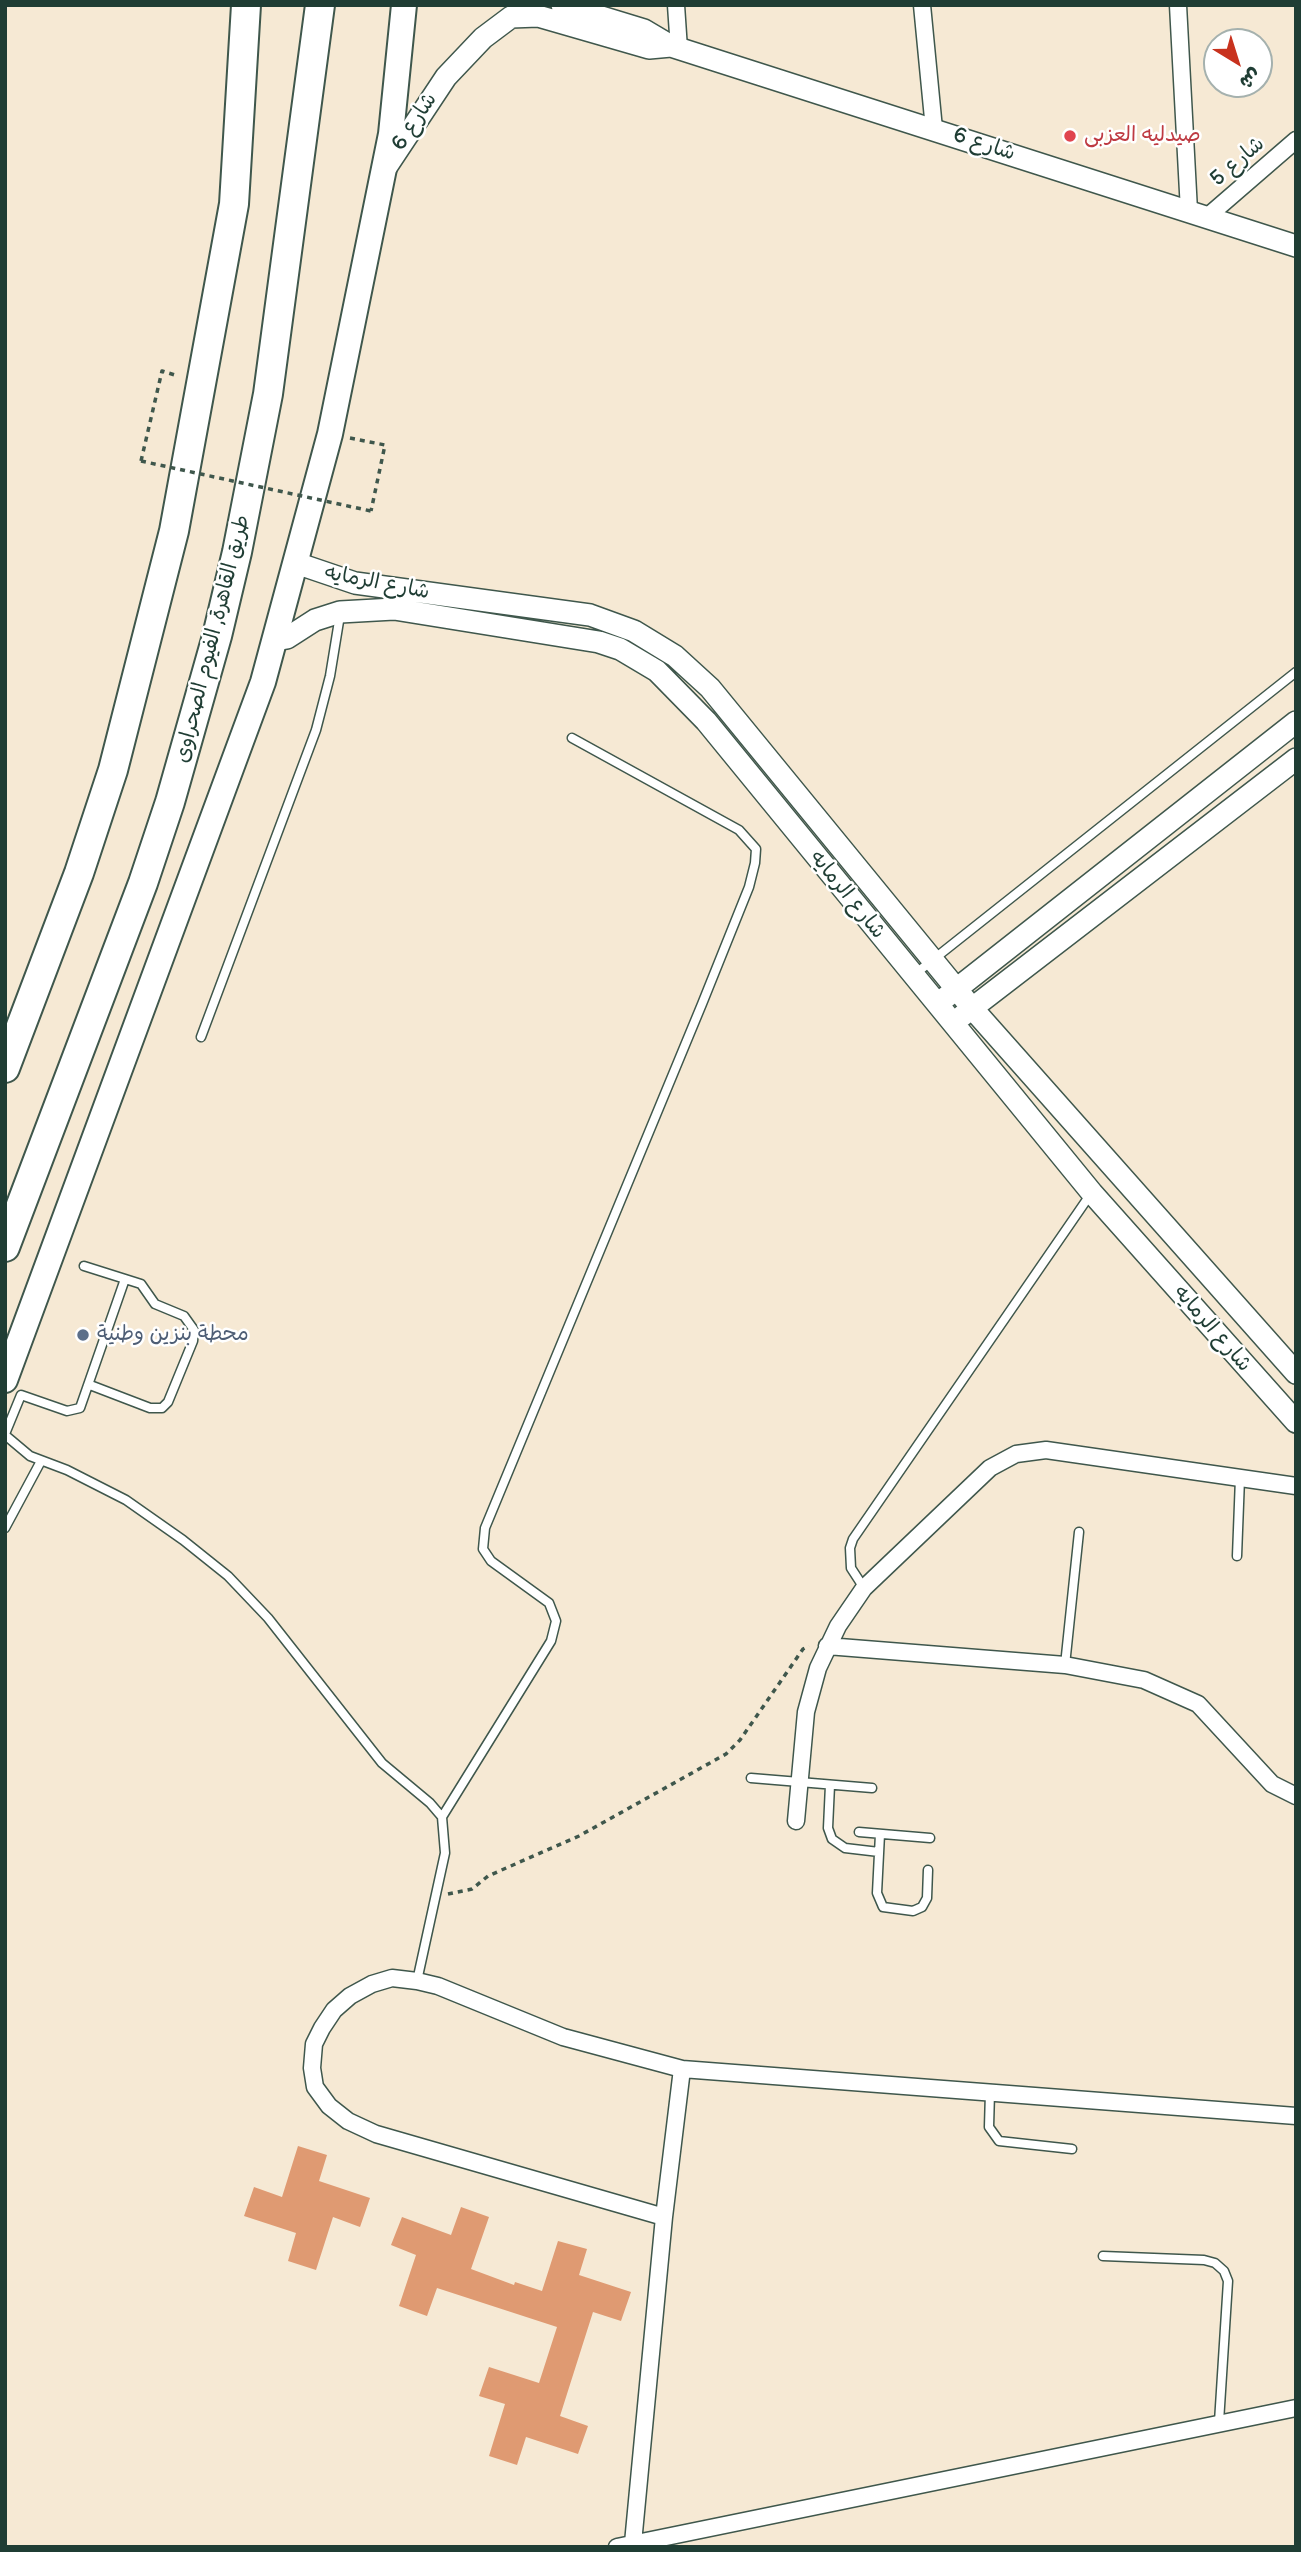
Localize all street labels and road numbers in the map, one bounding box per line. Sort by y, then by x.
street label: شارع 6 [387,88,443,156]
street label: شارع 6 [950,123,1018,167]
street label: شارع 5 [1206,132,1270,192]
street label: طريق القاهرة, الفيوم الصحراوى [170,512,256,766]
street label: شارع الرمايه [322,560,432,606]
street label: شارع الرمايه [804,846,890,944]
street label: شارع الرمايه [1168,1281,1256,1377]

